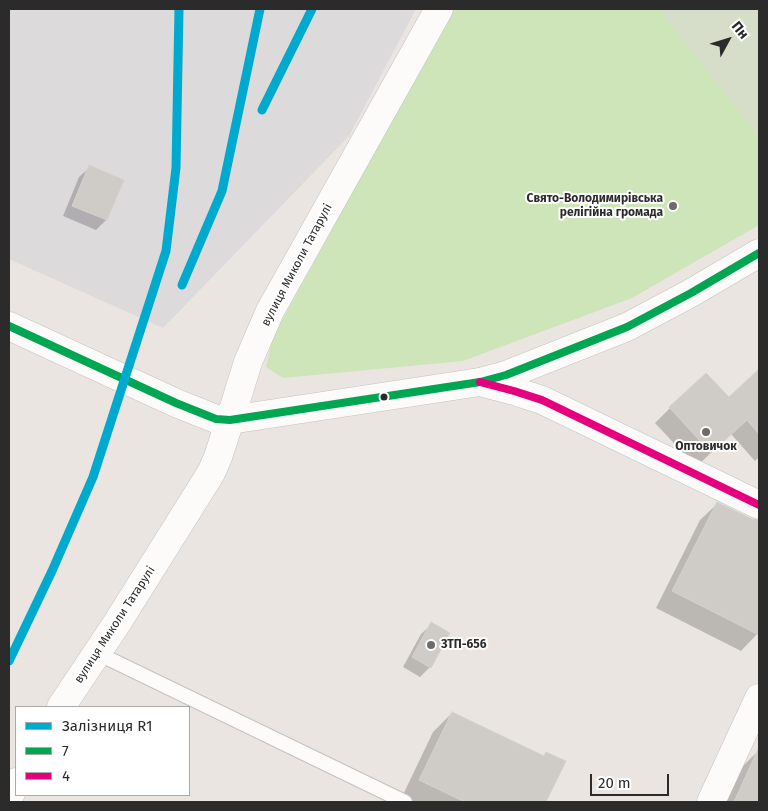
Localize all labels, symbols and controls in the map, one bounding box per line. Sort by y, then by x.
north arrow [703,15,753,65]
text: Пн [728,18,752,42]
place label: Свято-Володимирівська релігійна громада [527,192,663,220]
marker: Свято-Володимирівська релігійна громада [667,200,679,212]
street label: вулиця Миколи Татарулі [259,201,335,329]
unlabelled marker [379,392,389,402]
marker: Оптовичок [700,426,712,438]
place label: Оптовичок [675,440,737,454]
street label: вулиця Миколи Татарулі [72,564,158,686]
place label: ЗТП-656 [441,638,486,652]
marker: ЗТП-656 [425,639,437,651]
legend [15,706,190,796]
text: Залізниця R1 [62,717,153,735]
text: 7 [62,742,69,760]
scale bar [593,764,672,796]
text: 4 [62,767,70,785]
text: 20 m [598,774,631,792]

